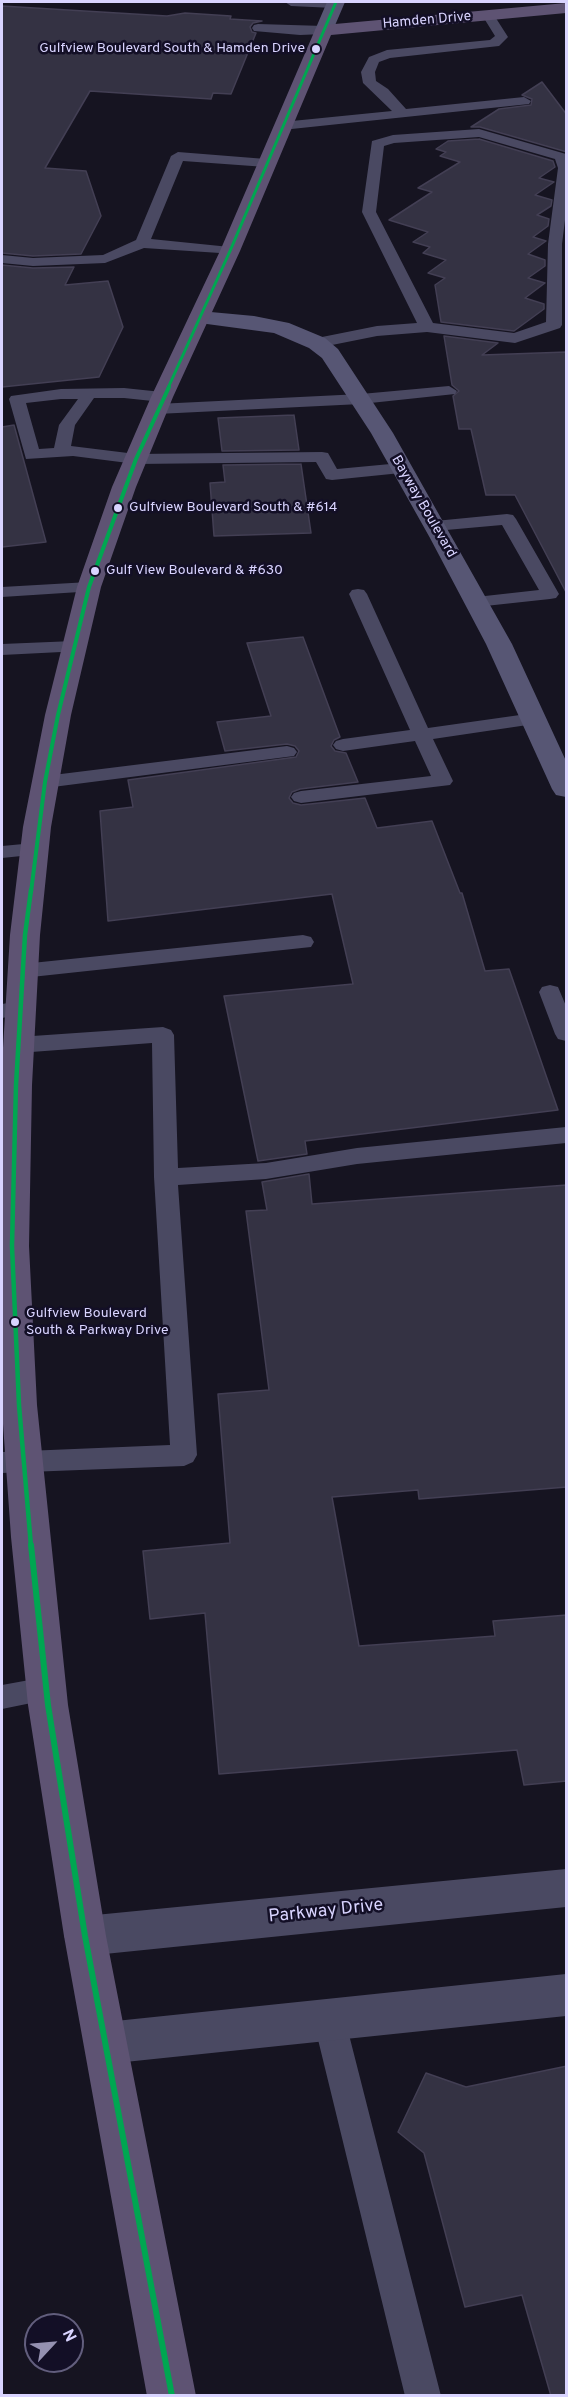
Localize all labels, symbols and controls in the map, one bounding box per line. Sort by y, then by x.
street label: Hamden Drive [382,9,472,33]
place label: Gulfview Boulevard South & Hamden Drive [39,41,305,57]
marker: Gulfview Boulevard South & Hamden Drive [310,43,322,55]
street label: Bayway Boulevard [387,453,459,561]
place label: Gulfview Boulevard South & #614 [129,500,337,516]
marker: Gulfview Boulevard South & #614 [112,502,124,514]
place label: Gulf View Boulevard & #630 [106,563,283,579]
marker: Gulf View Boulevard & #630 [89,565,101,577]
place label: Gulfview Boulevard South & Parkway Drive [26,1306,169,1338]
marker: Gulfview Boulevard South & Parkway Drive [9,1316,21,1328]
street label: Parkway Drive [267,1895,385,1929]
north arrow [24,2313,84,2373]
text: N [57,2326,80,2346]

